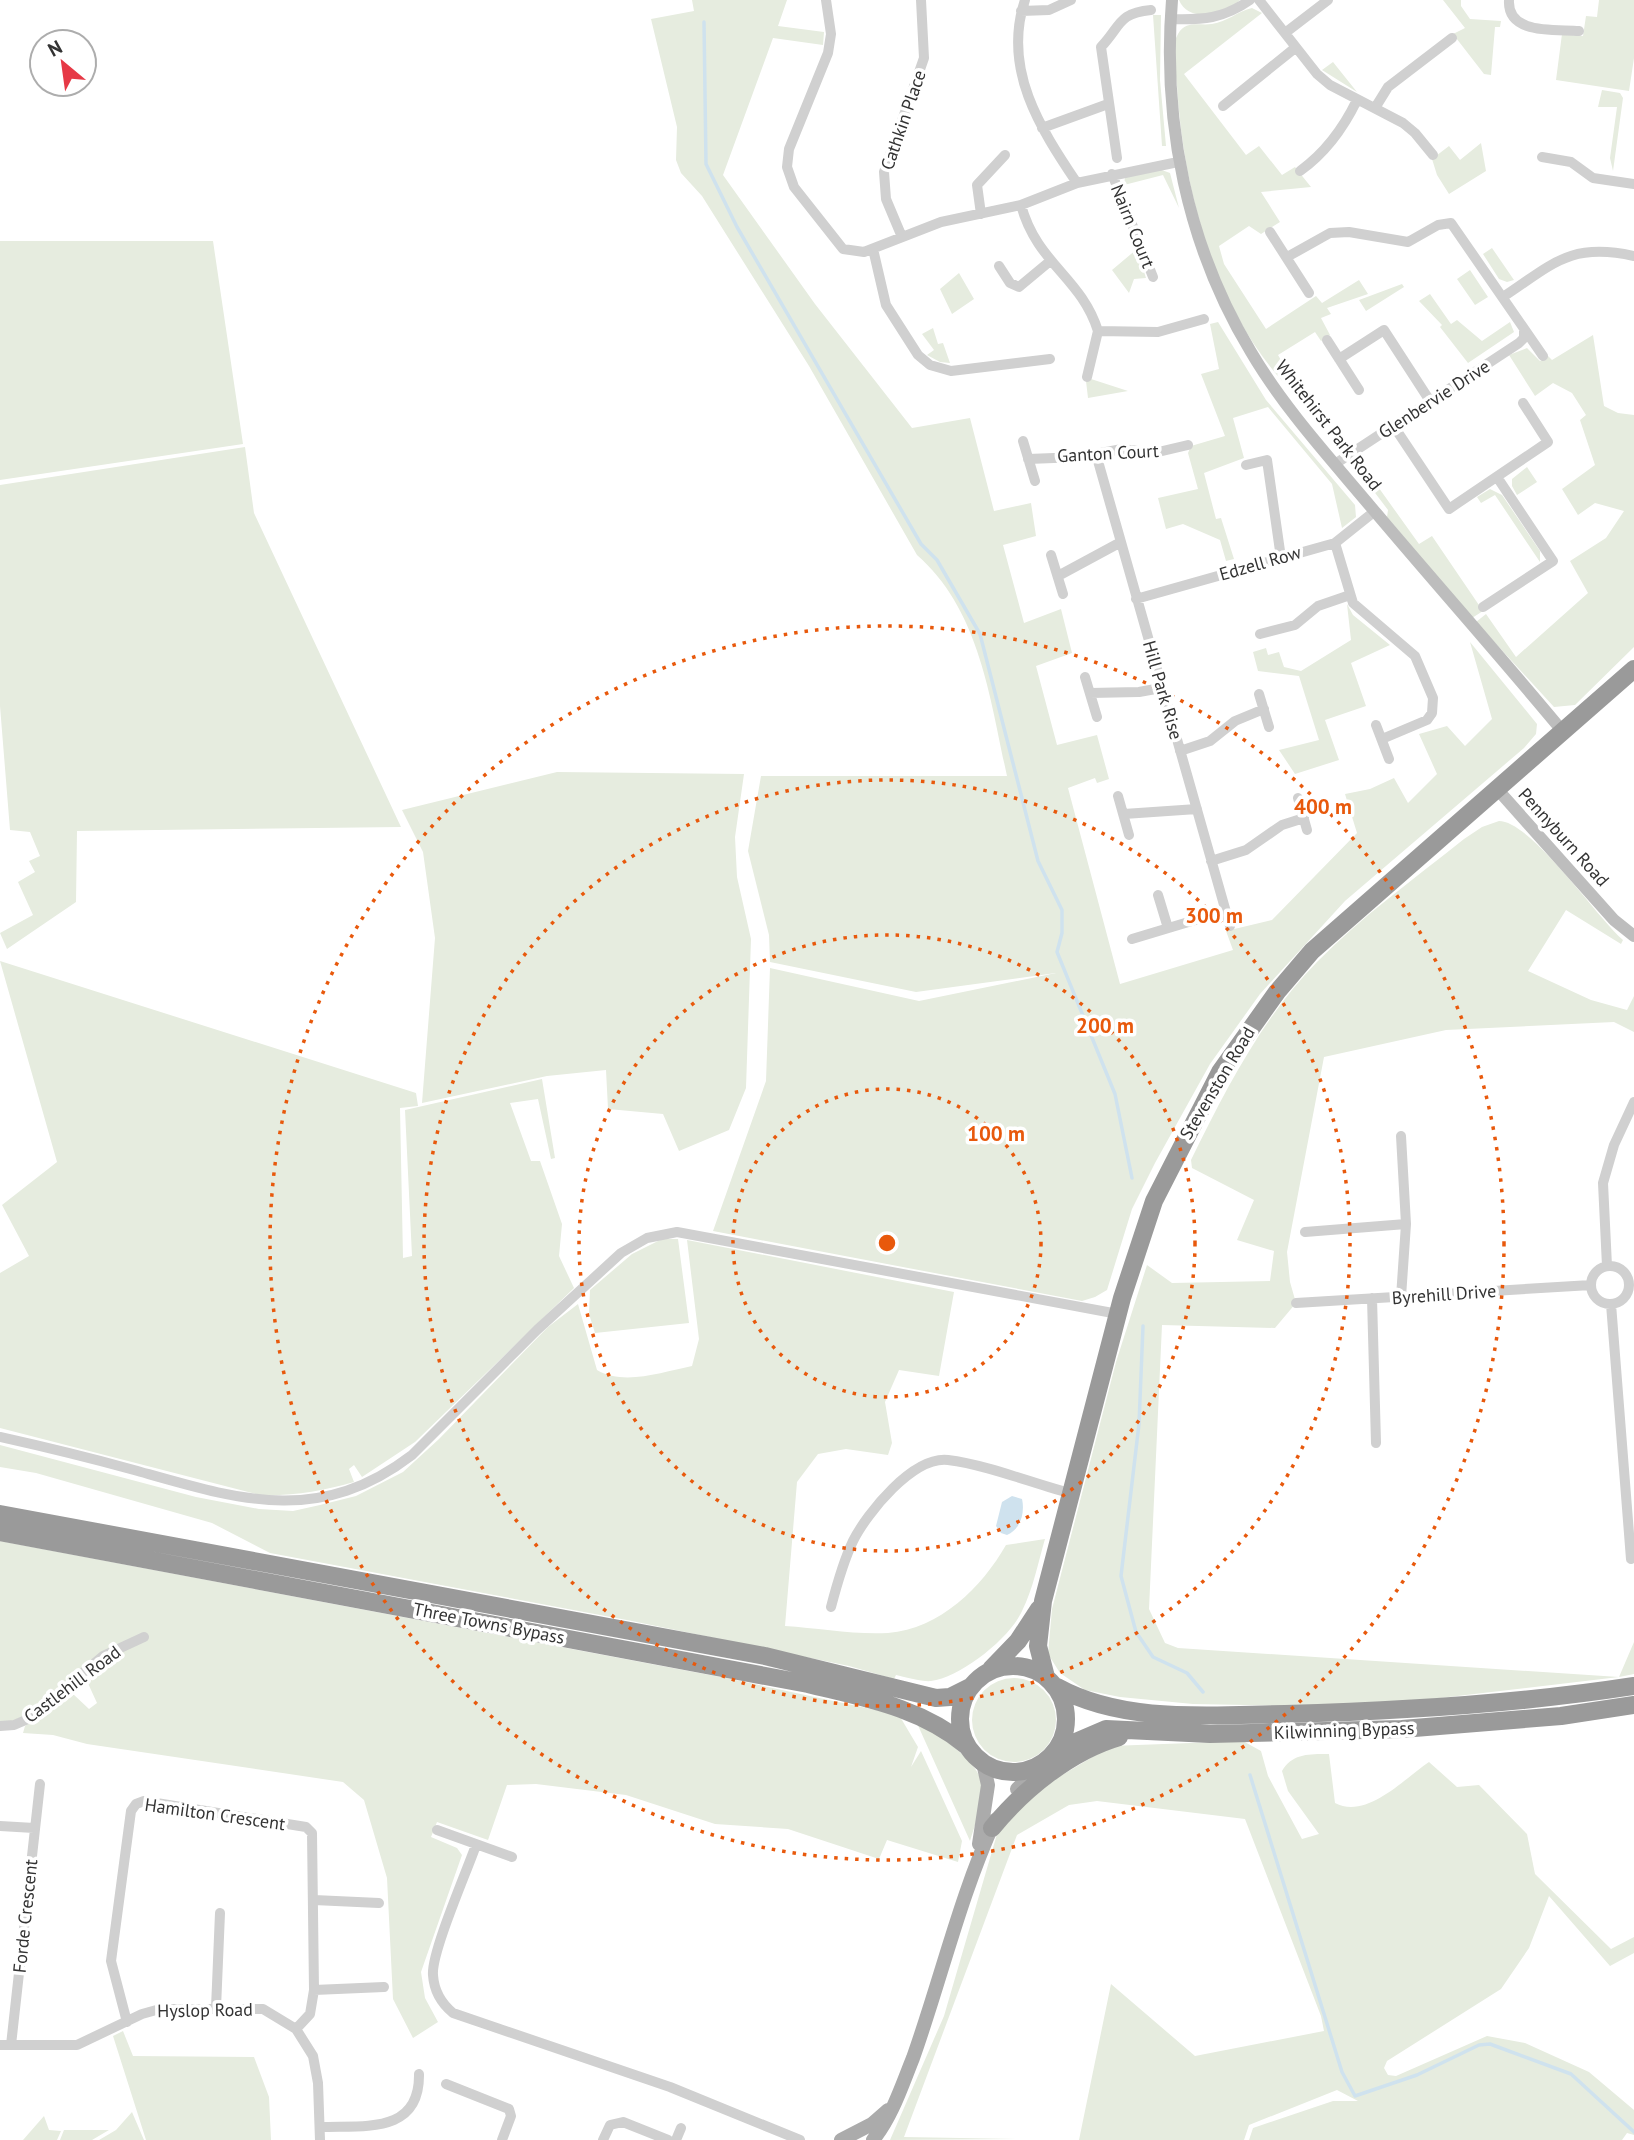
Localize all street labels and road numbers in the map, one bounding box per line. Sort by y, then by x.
street label: Cathkin Place [875,67,931,173]
street label: Nairn Court [1106,181,1160,271]
street label: Glenbervie Drive [1374,354,1494,444]
street label: Whitehirst Park Road [1271,355,1387,495]
street label: Ganton Court [1057,439,1159,467]
street label: Edzell Row [1216,540,1304,586]
street label: Hill Park Rise [1138,638,1188,742]
street label: Pennyburn Road [1514,783,1614,891]
street label: Stevenston Road [1174,1022,1260,1144]
street label: Byrehill Drive [1391,1279,1497,1309]
street label: Three Towns Bypass [411,1597,567,1649]
street label: Castlehill Road [19,1640,125,1728]
street label: Kilwinning Bypass [1273,1716,1415,1744]
street label: Hamilton Crescent [143,1793,287,1835]
street label: Forde Crescent [8,1858,42,1974]
street label: Hyslop Road [157,1998,253,2022]

